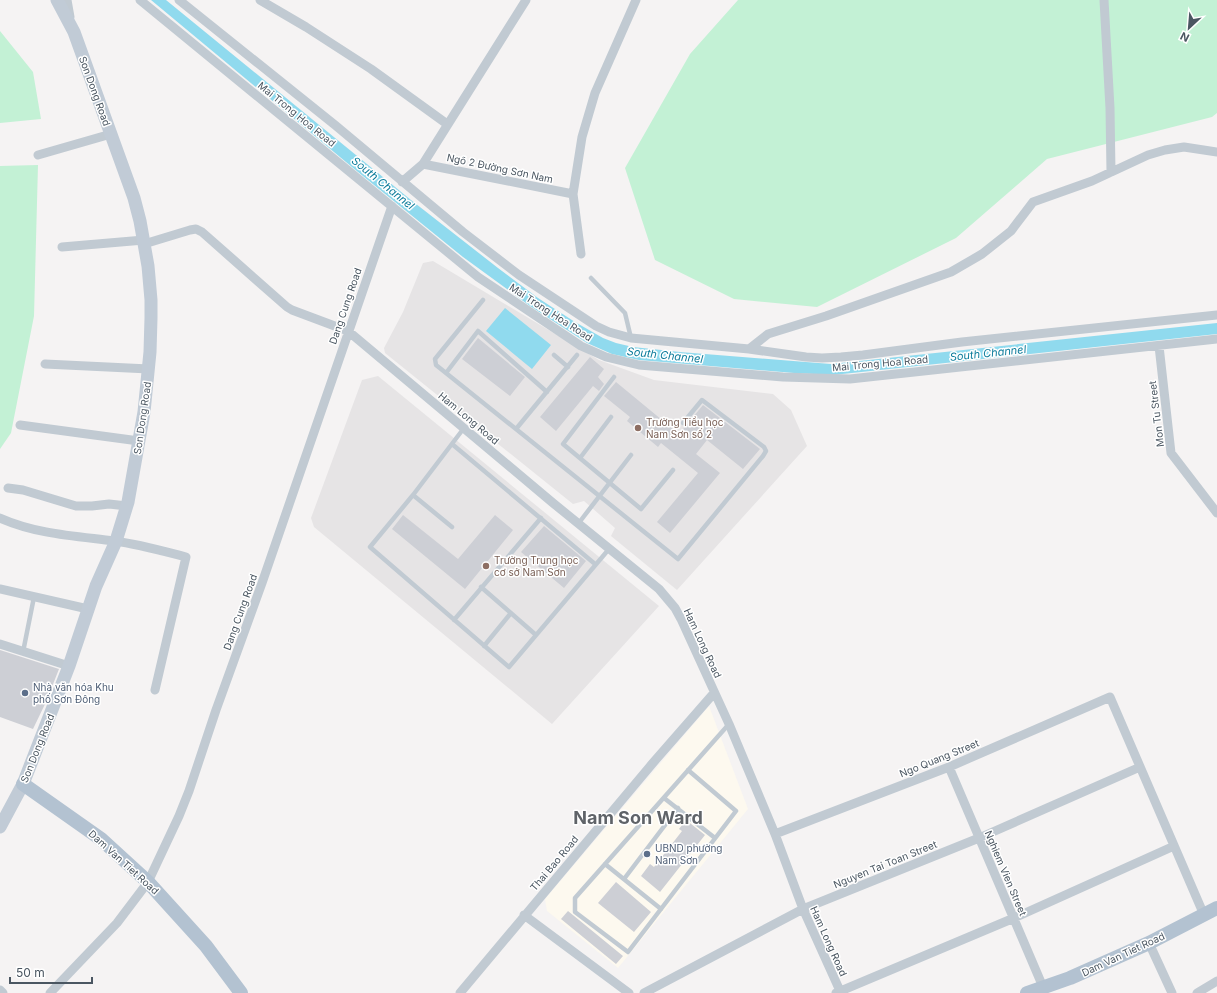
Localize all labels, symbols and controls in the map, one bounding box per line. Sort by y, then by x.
north arrow [1169,8,1209,48]
text: N [1178,29,1191,45]
street label: Son Dong Road [77,54,113,128]
street label: Mai Trong Hoa Road [256,79,338,149]
street label: Ngõ 2 Đường Sơn Nam [446,151,554,185]
water label: South Channel [349,153,417,213]
street label: Dang Cung Road [326,266,364,346]
street label: Mai Trong Hoa Road [507,281,595,343]
water label: South Channel [949,342,1027,364]
water label: South Channel [626,344,704,366]
street label: Mai Trong Hoa Road [832,353,928,373]
street label: Mon Tu Street [1146,380,1166,448]
street label: Son Dong Road [131,381,153,455]
street label: Ham Long Road [436,389,502,447]
place label: Trường Tiểu học Nam Sơn số 2 [646,416,724,440]
marker: Trường Tiểu học Nam Sơn số 2 [633,423,643,433]
place label: Trường Trung học cơ sở Nam Sơn [494,554,579,578]
marker: Trường Trung học cơ sở Nam Sơn [481,561,491,571]
street label: Dang Cung Road [221,572,259,652]
street label: Ham Long Road [682,606,724,680]
place label: Nhà văn hóa Khu phố Sơn Đông [33,681,114,705]
marker: Nhà văn hóa Khu phố Sơn Đông [20,688,30,698]
street label: Son Dong Road [18,712,56,784]
street label: Ngo Quang Street [897,736,981,779]
district label: Nam Son Ward [573,807,703,828]
street label: Dam Van Tiet Road [87,827,161,897]
street label: Nghiem Vien Street [983,829,1030,918]
street label: Thai Bao Road [527,833,581,893]
street label: Nguyen Tai Toan Street [832,837,939,890]
place label: UBND phường Nam Sơn [655,842,722,866]
marker: UBND phường Nam Sơn [642,849,652,859]
street label: Ham Long Road [808,904,850,978]
street label: Dam Van Tiet Road [1080,930,1166,978]
scale bar [10,959,92,985]
text: 50 m [16,965,45,980]

